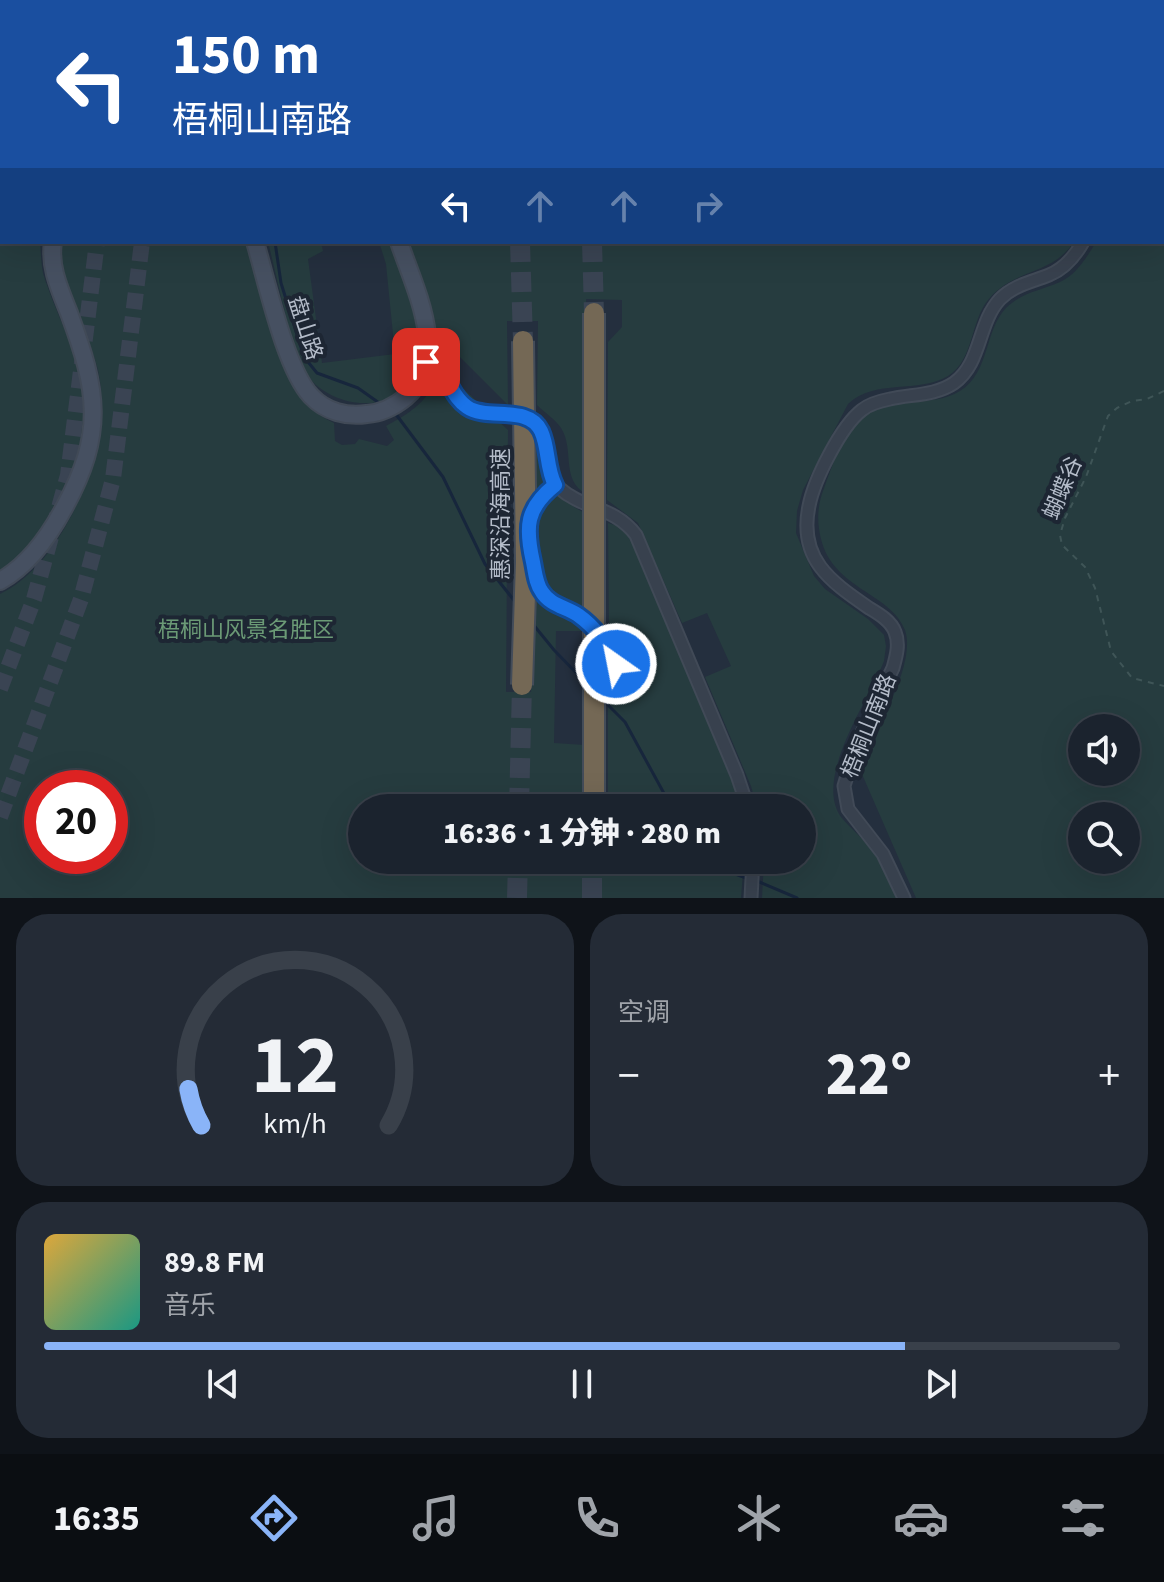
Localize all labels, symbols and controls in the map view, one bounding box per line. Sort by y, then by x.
text: 150 m [172,16,320,95]
icon: left [40,32,144,136]
text: 梧桐山南路 [172,95,352,146]
icon: left [434,184,478,228]
icon: ahead [518,184,562,228]
icon: ahead [602,184,646,228]
icon: right [686,184,730,228]
street label: 盘山路 [280,292,330,364]
pin [392,328,460,396]
icon: arrive [404,340,448,384]
street label: 惠深沿海高速 [485,448,517,580]
street label: 蝴蝶谷 [1035,451,1091,525]
park label: 梧桐山风景名胜区 [158,614,334,646]
position arrow [574,622,658,706]
street label: 梧桐山南路 [834,669,904,783]
map controls [1068,714,1140,874]
button: sound [1068,714,1140,786]
speed limit sign: 20 [24,770,128,874]
button: search [1068,802,1140,874]
text: 16:36 · 1 分钟 · 280 m [443,812,721,855]
text: 空调 [618,994,670,1031]
text: 12 [251,1007,339,1125]
text: 22° [826,1033,912,1118]
text: − [618,1045,640,1108]
text: + [1098,1045,1120,1108]
text: km/h [263,1104,327,1144]
text: 89.8 FM [164,1241,265,1284]
text: 音乐 [164,1287,216,1324]
icon: previous [201,1362,245,1406]
icon: pause [560,1362,604,1406]
icon: next [919,1362,963,1406]
icon: directions [246,1490,302,1546]
icon: music [408,1490,464,1546]
icon: phone [569,1490,625,1546]
icon: climate [731,1490,787,1546]
icon: car [893,1490,949,1546]
icon: filters [1055,1490,1111,1546]
text: 16:35 [53,1493,140,1544]

